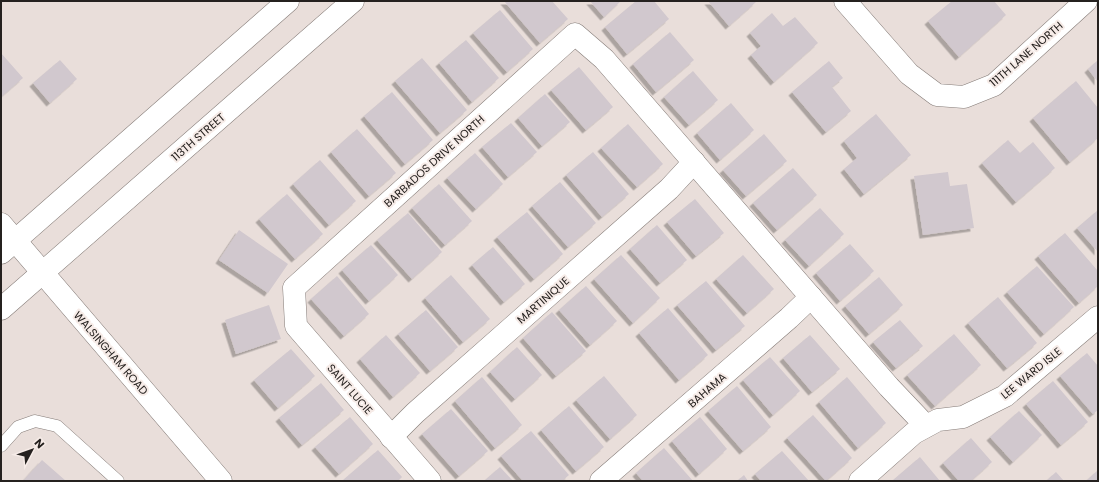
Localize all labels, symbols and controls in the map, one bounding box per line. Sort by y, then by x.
street label: 111TH LANE NORTH [986,18,1066,90]
street label: 113TH STREET [168,109,228,165]
street label: BARBADOS DRIVE NORTH [380,111,488,211]
street label: MARTINIQUE [513,273,573,327]
street label: WALSINGHAM ROAD [70,308,152,399]
street label: LEE WARD ISLE [997,343,1065,403]
street label: SAINT LUCIE [324,360,376,418]
street label: BAHAMA [684,368,730,411]
north arrow [12,430,52,470]
text: N [31,435,48,452]

